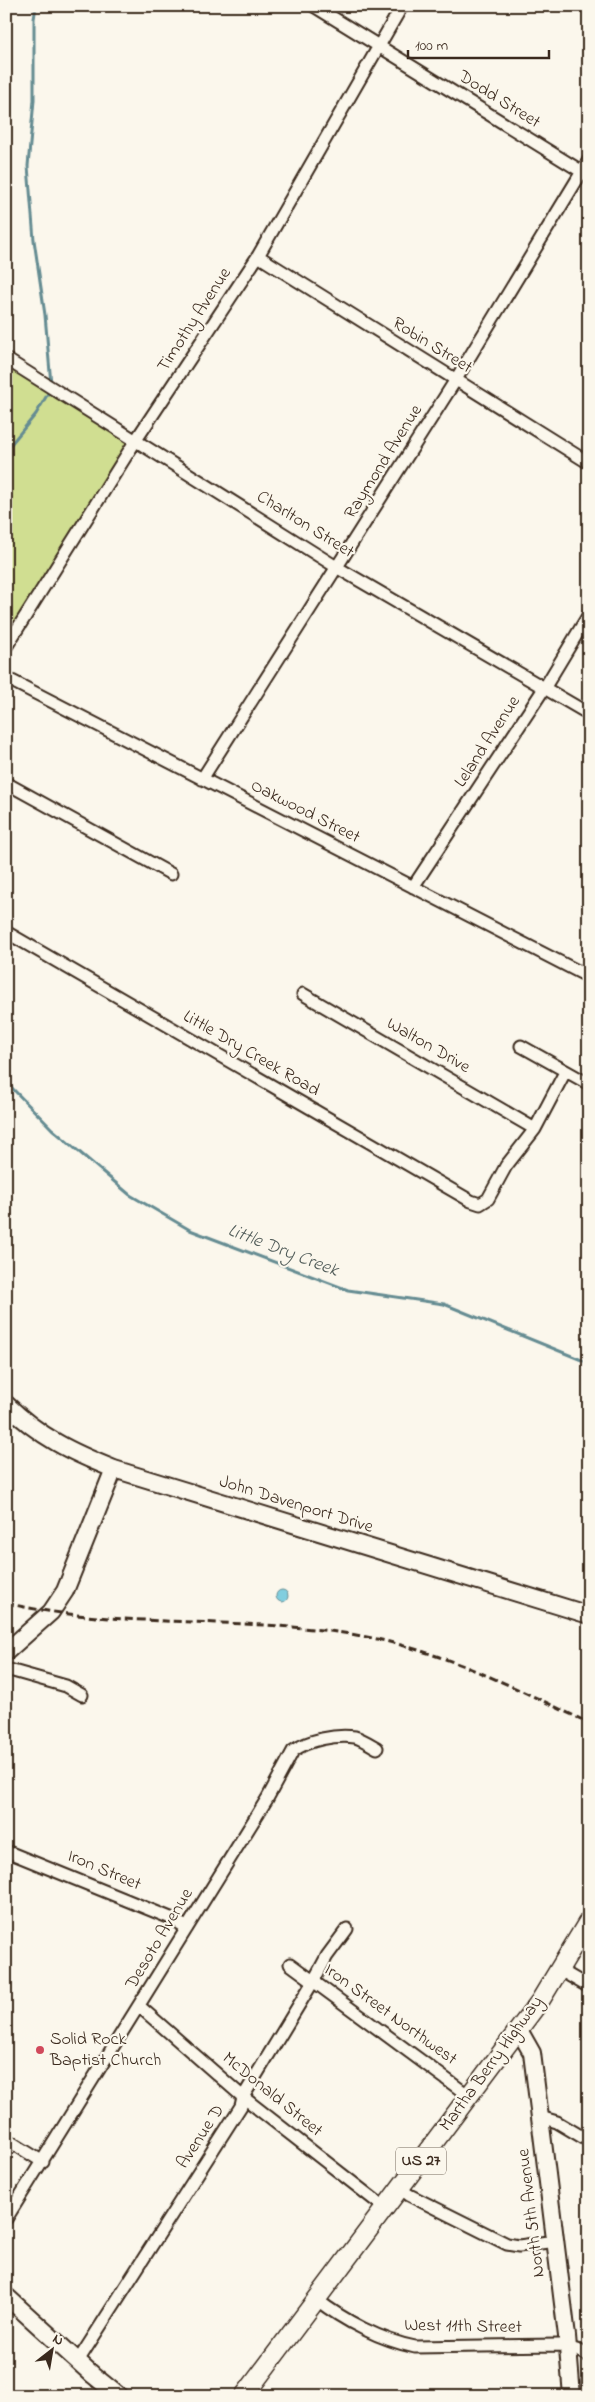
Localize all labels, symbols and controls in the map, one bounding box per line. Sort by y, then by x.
scale bar [408,28,549,60]
text: 100 m [415,35,448,57]
street label: Dodd Street [452,64,545,136]
street label: Timothy Avenue [151,262,239,377]
street label: Robin Street [387,311,477,381]
street label: Raymond Avenue [338,399,430,524]
street label: Charlton Street [251,485,359,565]
street label: Leland Avenue [449,690,528,793]
street label: Oakwood Street [246,773,364,851]
street label: Little Dry Creek Road [178,1004,324,1104]
street label: Walton Drive [381,1011,476,1081]
water label: Little Dry Creek [224,1218,343,1285]
street label: John Davenport Drive [216,1469,377,1541]
street label: Iron Street [63,1844,145,1898]
street label: Desoto Avenue [119,1883,201,1995]
street label: Iron Street Northwest [318,1958,462,2072]
street label: Martha Berry Highway [434,1991,551,2138]
place label: Solid Rock Baptist Church [49,2027,161,2074]
marker: Solid Rock Baptist Church [34,2044,46,2056]
street label: McDonald Street [216,2046,328,2144]
street label: Avenue D [171,2100,231,2174]
street label: North 5th Avenue [511,2146,553,2279]
road number: US 27 [396,2148,446,2174]
street label: West 11th Street [404,2313,522,2341]
north arrow [28,2324,78,2374]
text: N [48,2329,67,2352]

